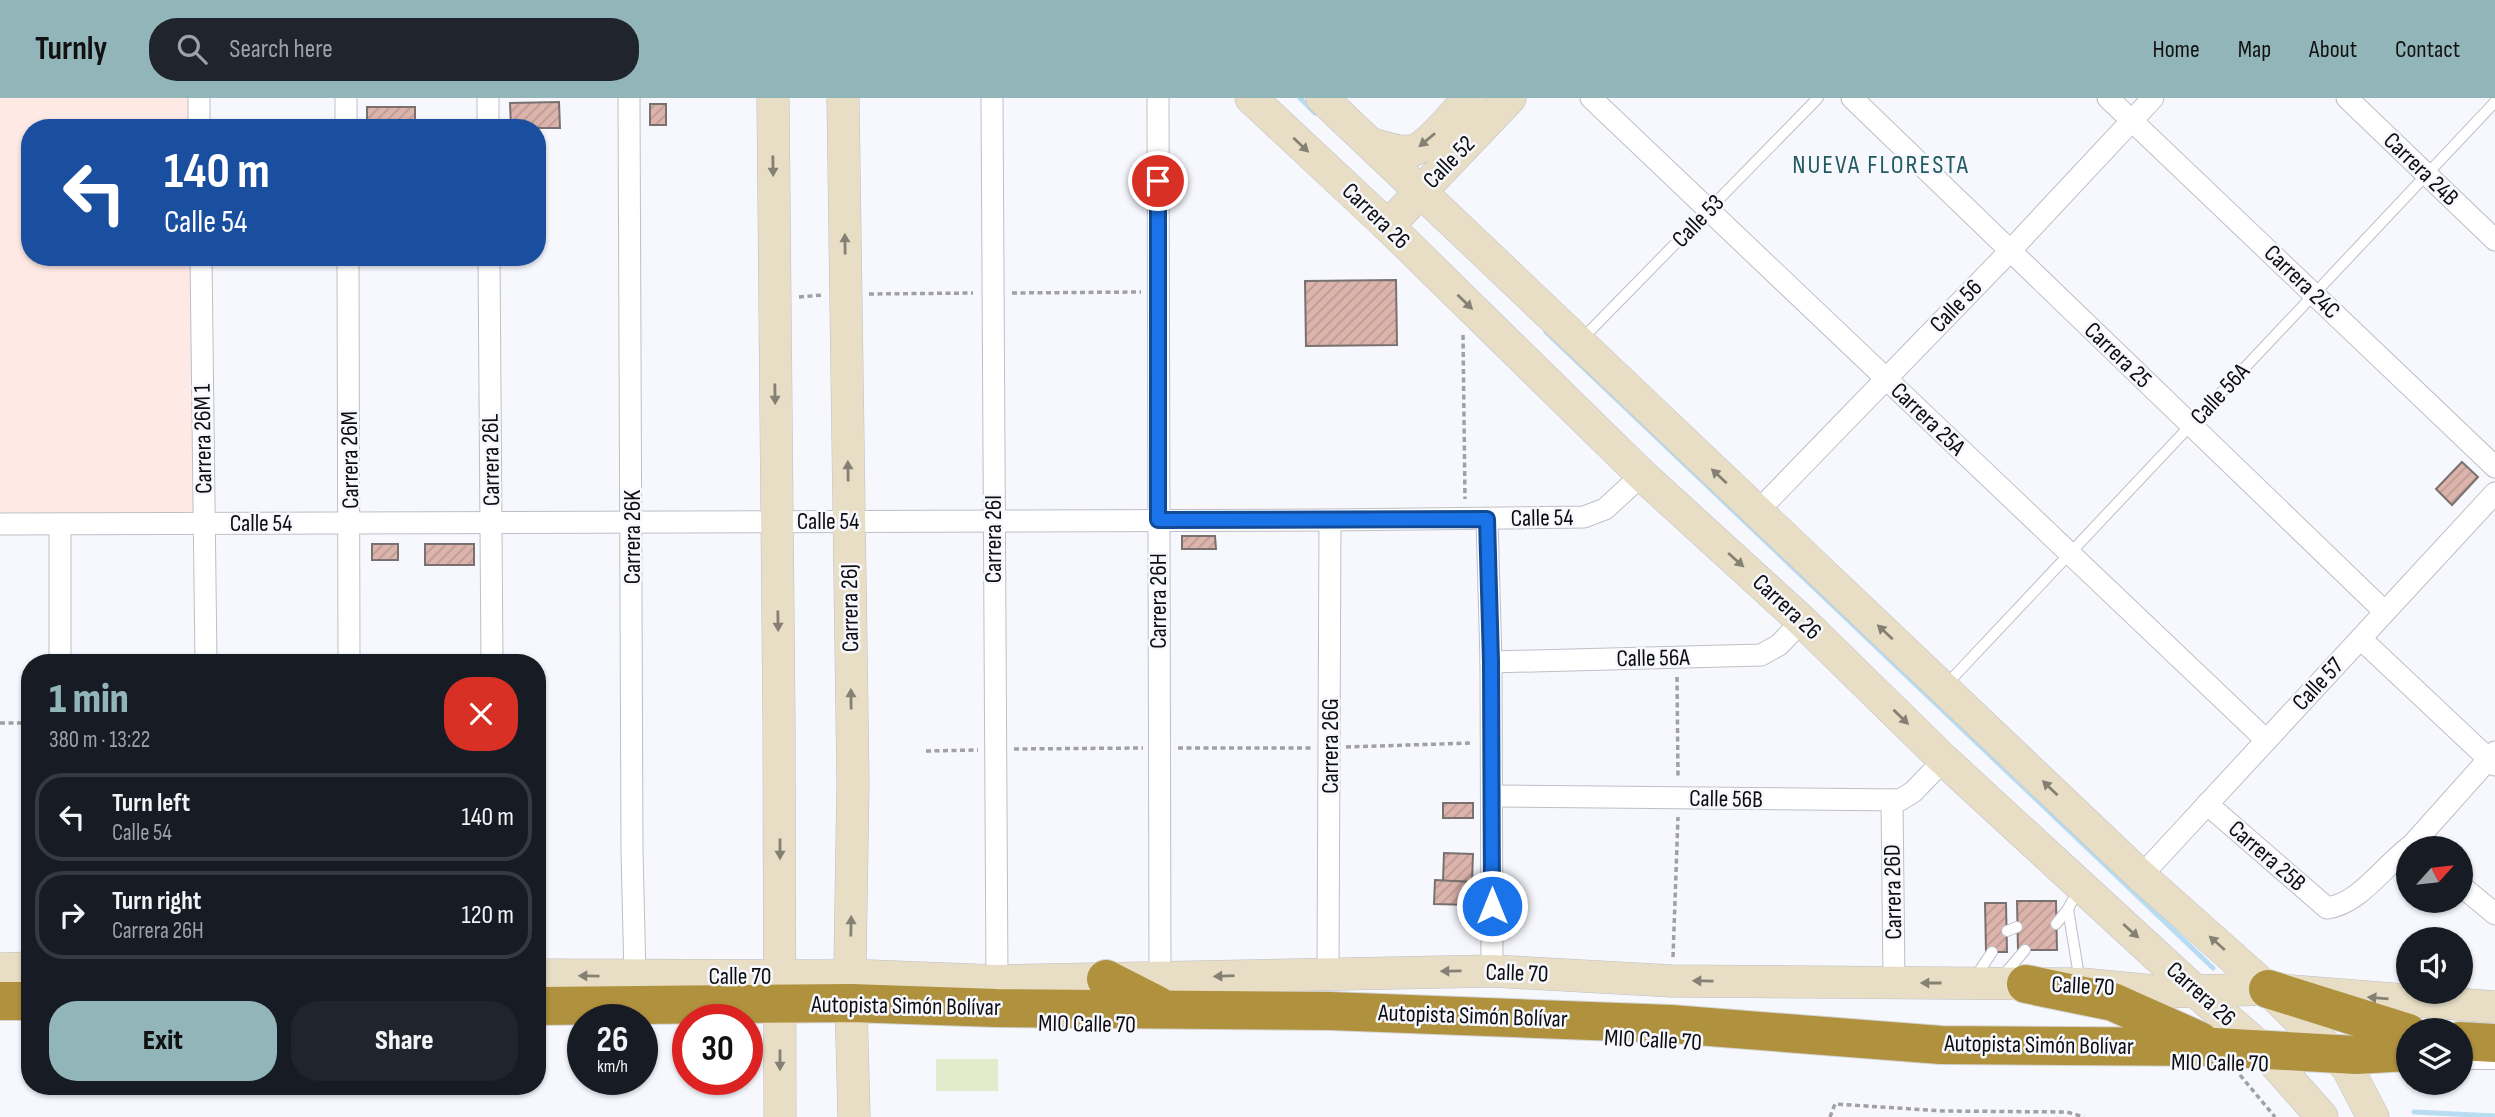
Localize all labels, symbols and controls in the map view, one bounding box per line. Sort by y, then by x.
search box [149,18,639,81]
text: Turnly [35,29,107,69]
icon: search [173,30,211,68]
text: Search here [229,34,333,65]
text: Home [2152,35,2200,64]
text: Map [2238,35,2271,64]
text: About [2309,35,2357,64]
text: Contact [2395,35,2460,64]
street label: Carrera 24B [2377,126,2465,212]
street label: Calle 52 [1417,129,1481,195]
one-way arrow [1418,132,1435,147]
one-way arrow [1292,136,1309,152]
text: 140 m [164,143,270,202]
icon: left [49,147,140,238]
district label: NUEVA FLORESTA [1792,150,1970,181]
pin [1128,151,1188,211]
one-way arrow [767,155,779,177]
icon: arrive [1139,162,1177,200]
street label: Carrera 26 [1336,177,1416,255]
street label: Calle 53 [1666,188,1730,254]
text: Calle 54 [164,203,247,242]
one-way arrow [839,233,851,255]
street label: Carrera 24C [2258,239,2346,325]
street label: Calle 56 [1924,273,1988,339]
one-way arrow [1456,293,1473,309]
street label: Carrera 25 [2078,316,2158,394]
street label: Calle 56A [2184,357,2256,431]
street label: Carrera 25A [1885,376,1972,462]
street label: Carrera 26M 1 [188,383,218,494]
one-way arrow [769,383,781,405]
street label: Carrera 26M [335,411,365,509]
street label: Carrera 26L [476,413,506,506]
one-way arrow [842,460,854,482]
one-way arrow [1711,469,1728,485]
street label: Carrera 26K [618,490,647,584]
street label: Carrera 26I [979,495,1008,583]
street label: Calle 54 [1510,503,1574,533]
street label: Calle 54 [797,507,859,536]
street label: Calle 54 [230,509,292,538]
one-way arrow [1727,552,1744,568]
street label: Carrera 26H [1144,553,1173,649]
street label: Carrera 26J [835,564,865,652]
street label: Carrera 26 [1747,568,1827,646]
one-way arrow [772,610,784,632]
one-way arrow [1877,624,1894,640]
street label: Calle 56A [1616,643,1691,673]
street label: Calle 57 [2286,651,2350,717]
text: 1 min [49,674,129,725]
button: close [444,677,518,751]
one-way arrow [846,688,857,710]
street label: Carrera 26G [1316,698,1345,794]
one-way arrow [1892,709,1909,725]
text: 380 m · 13:22 [49,726,150,754]
one-way arrow [2042,781,2059,797]
street label: Calle 56B [1689,784,1763,814]
text: Turn left [112,788,190,819]
icon: left [53,798,91,836]
text: 140 m [462,802,514,833]
street label: Carrera 25B [2222,814,2312,898]
text: Calle 54 [112,819,172,847]
north arrow [2396,836,2473,914]
map controls [2396,836,2473,1095]
one-way arrow [774,838,786,860]
street label: Carrera 26D [1878,844,1908,940]
position arrow [1455,869,1529,943]
text: Turn right [112,886,201,917]
icon: right [53,896,91,934]
text: 120 m [461,900,514,931]
one-way arrow [845,915,856,937]
text: Carrera 26H [112,917,204,945]
one-way arrow [2122,923,2140,939]
button: sound [2396,927,2473,1004]
one-way arrow [2208,935,2226,951]
street label: Carrera 26 [2160,955,2242,1033]
street label: Calle 70 [1485,957,1549,989]
street label: Calle 70 [708,962,772,991]
one-way arrow [1440,965,1462,977]
one-way arrow [578,970,600,982]
one-way arrow [1213,970,1235,981]
street label: Calle 70 [2051,970,2115,1002]
one-way arrow [1692,975,1714,987]
one-way arrow [1919,977,1941,989]
street label: Autopista Simón Bolívar [810,990,1001,1022]
one-way arrow [2367,992,2389,1003]
street label: Autopista Simón Bolívar [1377,998,1568,1034]
button: Exit [49,1001,277,1081]
button: Share [291,1001,518,1081]
speed limit sign: 30 [672,1004,763,1095]
street label: MIO Calle 70 [1038,1009,1136,1039]
button: layers [2396,1018,2473,1095]
text: 26 [597,1019,628,1062]
street label: MIO Calle 70 [1603,1023,1703,1057]
street label: Autopista Simón Bolívar [1943,1029,2134,1061]
street label: MIO Calle 70 [2171,1048,2269,1078]
one-way arrow [774,1049,786,1071]
text: km/h [597,1056,628,1077]

